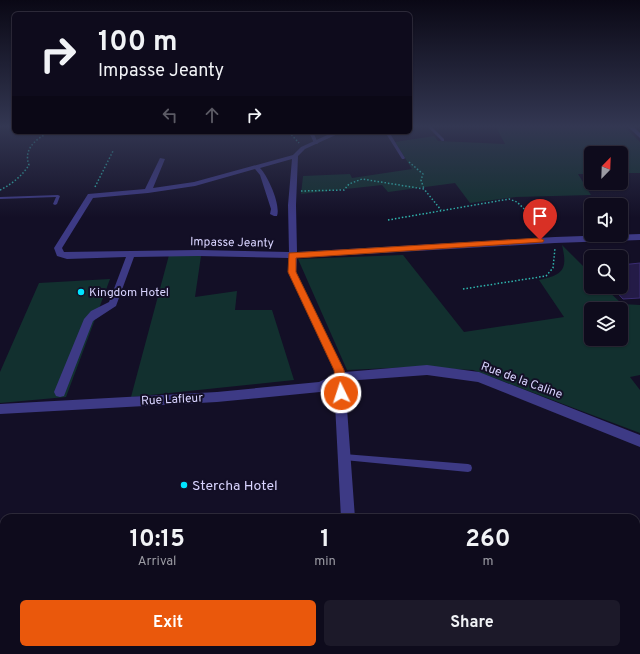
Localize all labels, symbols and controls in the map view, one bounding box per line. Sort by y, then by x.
text: 100 m [98,25,178,61]
icon: right [32,28,84,80]
text: Impasse Jeanty [98,60,224,83]
icon: left [159,104,181,126]
icon: ahead [201,104,223,126]
icon: right [243,104,265,126]
north arrow [584,146,628,190]
map controls [584,146,628,346]
button: sound [584,198,628,242]
pin [523,199,557,240]
icon: arrive [529,205,551,227]
street label: Impasse Jeanty [190,234,274,252]
button: search [584,250,628,294]
place label: Kingdom Hotel [89,285,169,301]
marker: Kingdom Hotel [76,287,86,297]
button: layers [584,302,628,346]
street label: Rue de la Caline [479,359,565,403]
position arrow [320,372,362,414]
street label: Rue Lafleur [141,390,204,410]
place label: Stercha Hotel [192,478,278,495]
marker: Stercha Hotel [179,480,189,490]
text: 10:15 [129,525,185,555]
text: 1 [320,525,330,555]
text: 260 [465,525,511,555]
text: Arrival [138,554,177,570]
text: min [314,554,336,570]
text: m [482,554,493,570]
button: Exit [20,600,316,646]
button: Share [324,600,620,646]

